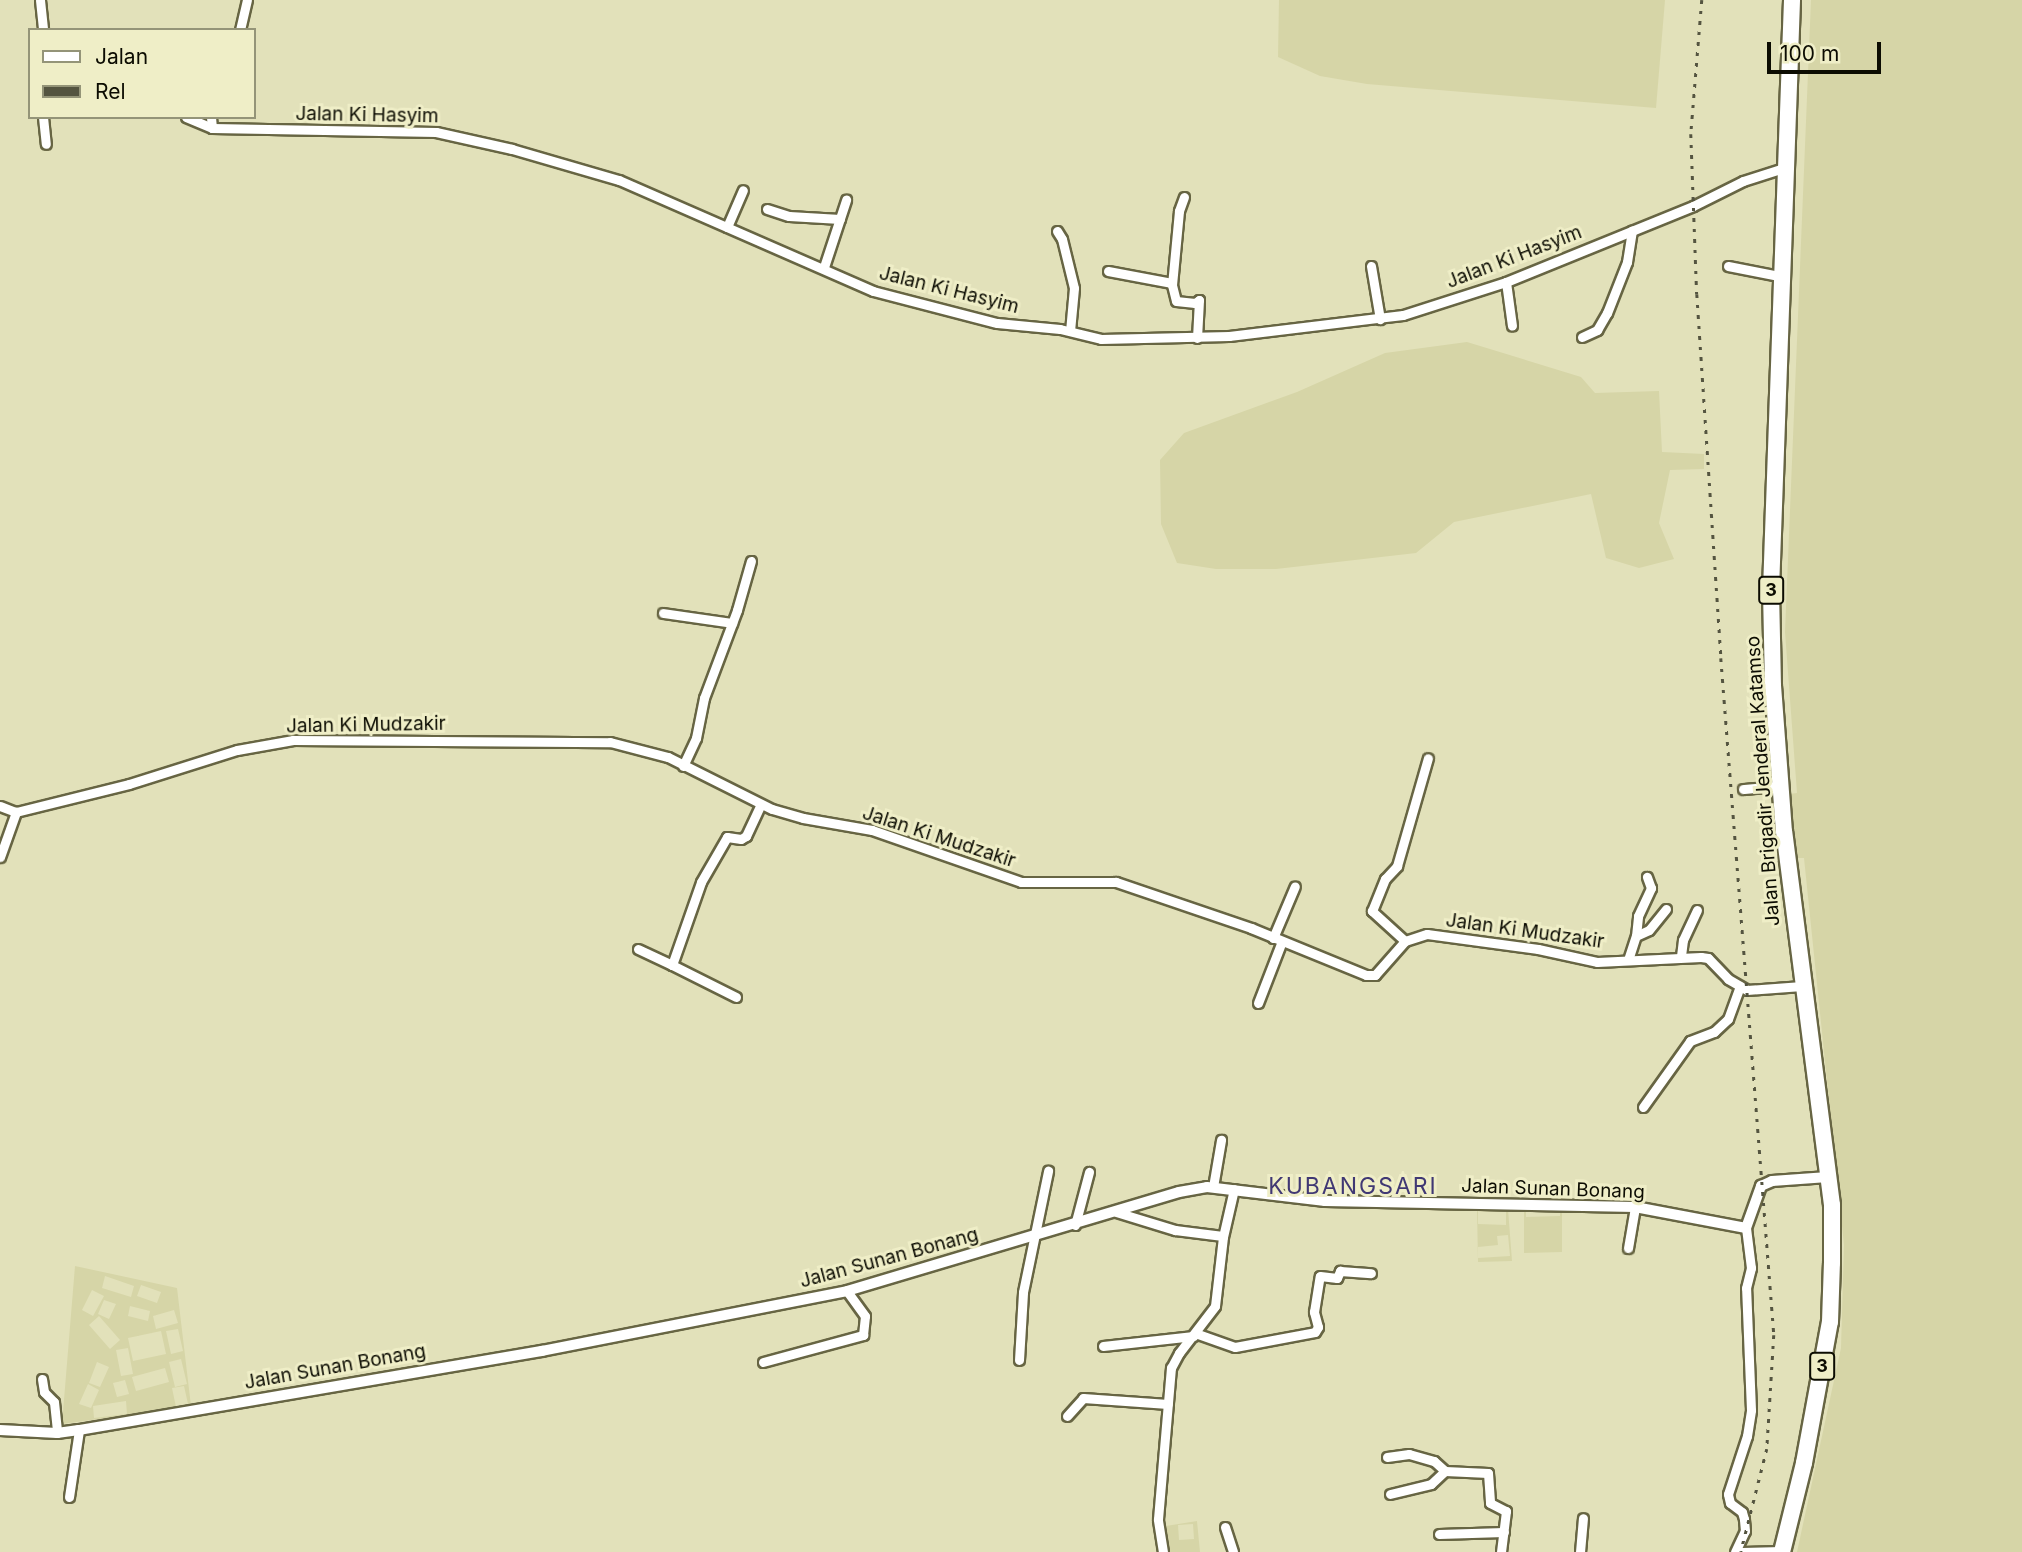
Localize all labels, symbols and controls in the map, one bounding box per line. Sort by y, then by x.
legend [28,28,256,119]
scale bar [1770,28,1884,72]
text: 100 m [1780,41,1839,66]
text: Jalan [95,44,148,69]
text: Rel [95,79,126,104]
street label: Jalan Ki Hasyim [295,102,439,128]
street label: Jalan Ki Hasyim [1443,221,1585,293]
street label: Jalan Ki Hasyim [877,262,1021,318]
road number: 3 [1757,576,1785,604]
street label: Jalan Brigadir Jenderal Katamso [1741,635,1785,927]
street label: Jalan Ki Mudzakir [286,712,446,738]
street label: Jalan Ki Mudzakir [860,801,1018,873]
street label: Jalan Ki Mudzakir [1444,909,1606,953]
district label: KUBANGSARI [1269,1172,1437,1200]
street label: Jalan Sunan Bonang [1461,1174,1645,1204]
street label: Jalan Sunan Bonang [797,1223,981,1293]
street label: Jalan Sunan Bonang [242,1340,428,1394]
road number: 3 [1808,1352,1836,1380]

